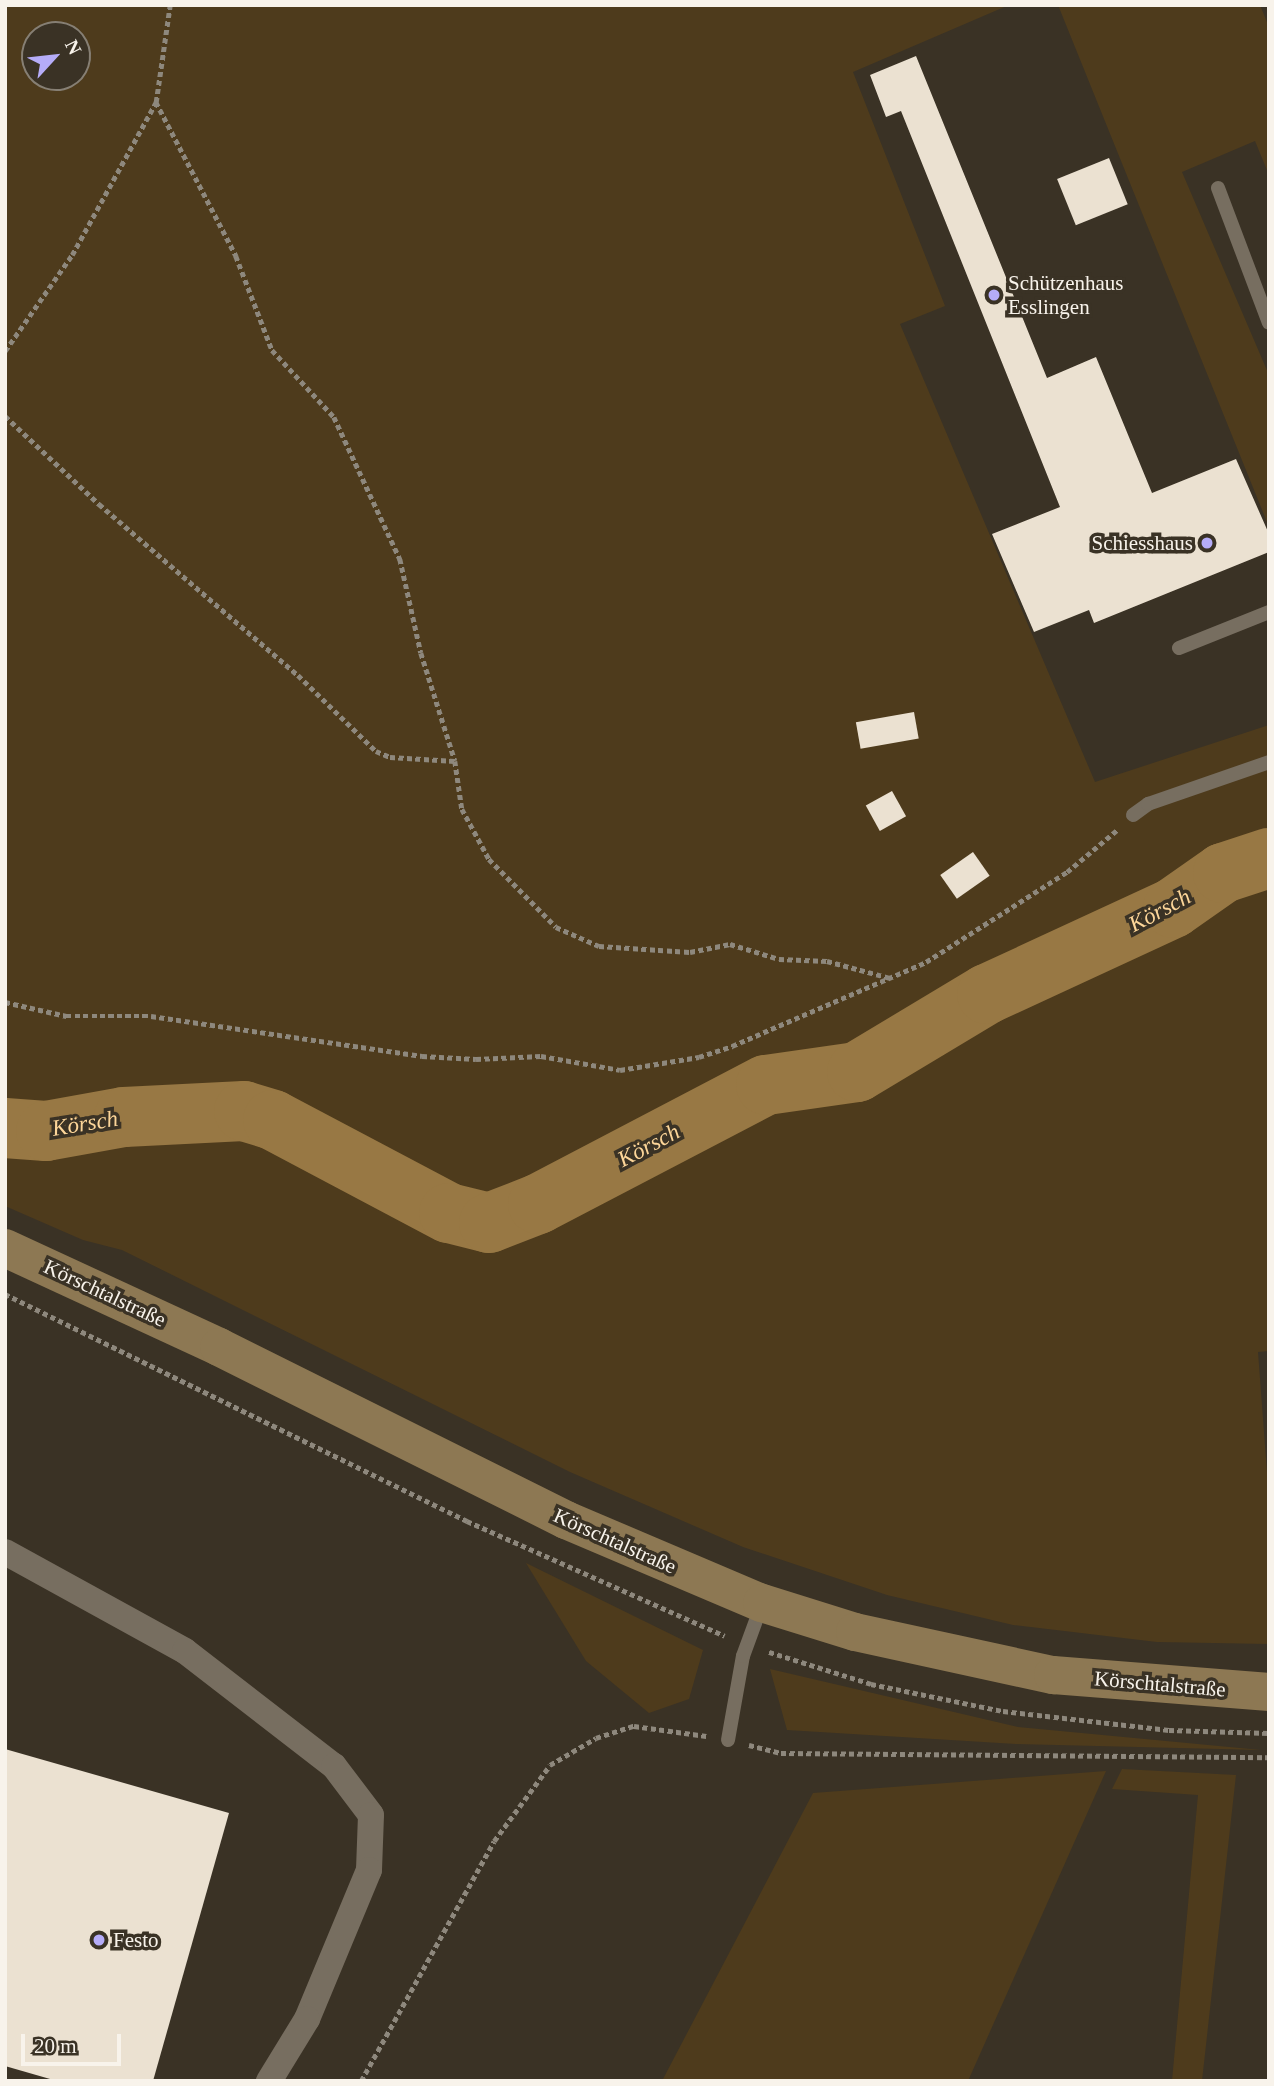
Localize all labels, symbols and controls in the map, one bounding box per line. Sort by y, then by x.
north arrow [21,21,91,91]
text: N [61,36,86,58]
place label: Schützenhaus Esslingen [1008,270,1123,320]
marker: Schützenhaus Esslingen [986,287,1002,303]
place label: Schiesshaus [1092,530,1193,556]
marker: Schiesshaus [1199,535,1215,551]
water label: Körsch [1124,883,1196,939]
water label: Körsch [50,1105,120,1143]
water label: Körsch [613,1118,685,1174]
street label: Körschtalstraße [40,1254,170,1332]
street label: Körschtalstraße [550,1503,680,1579]
street label: Körschtalstraße [1093,1666,1227,1702]
place label: Festo [113,1927,159,1953]
marker: Festo [91,1932,107,1948]
scale bar [24,2020,124,2064]
text: 20 m [34,2034,77,2058]

